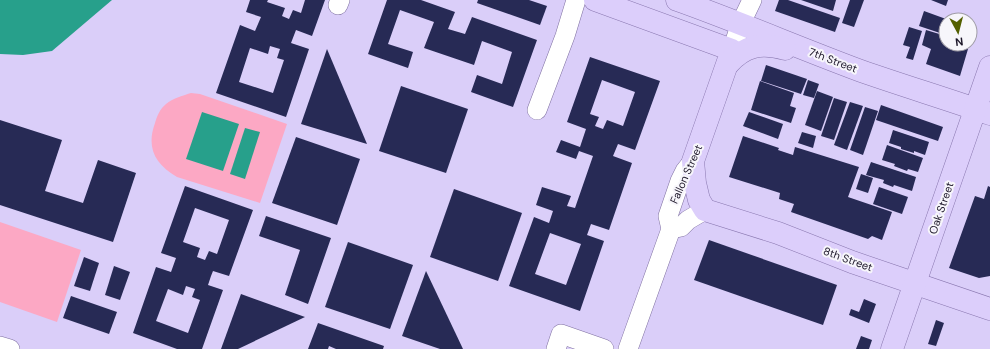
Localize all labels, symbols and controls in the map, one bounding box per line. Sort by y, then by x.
north arrow [938,12,978,52]
text: N [954,34,964,49]
street label: 7th Street [807,44,859,76]
street label: Fallon Street [667,142,705,206]
street label: Oak Street [926,180,956,236]
street label: 8th Street [821,244,875,274]

